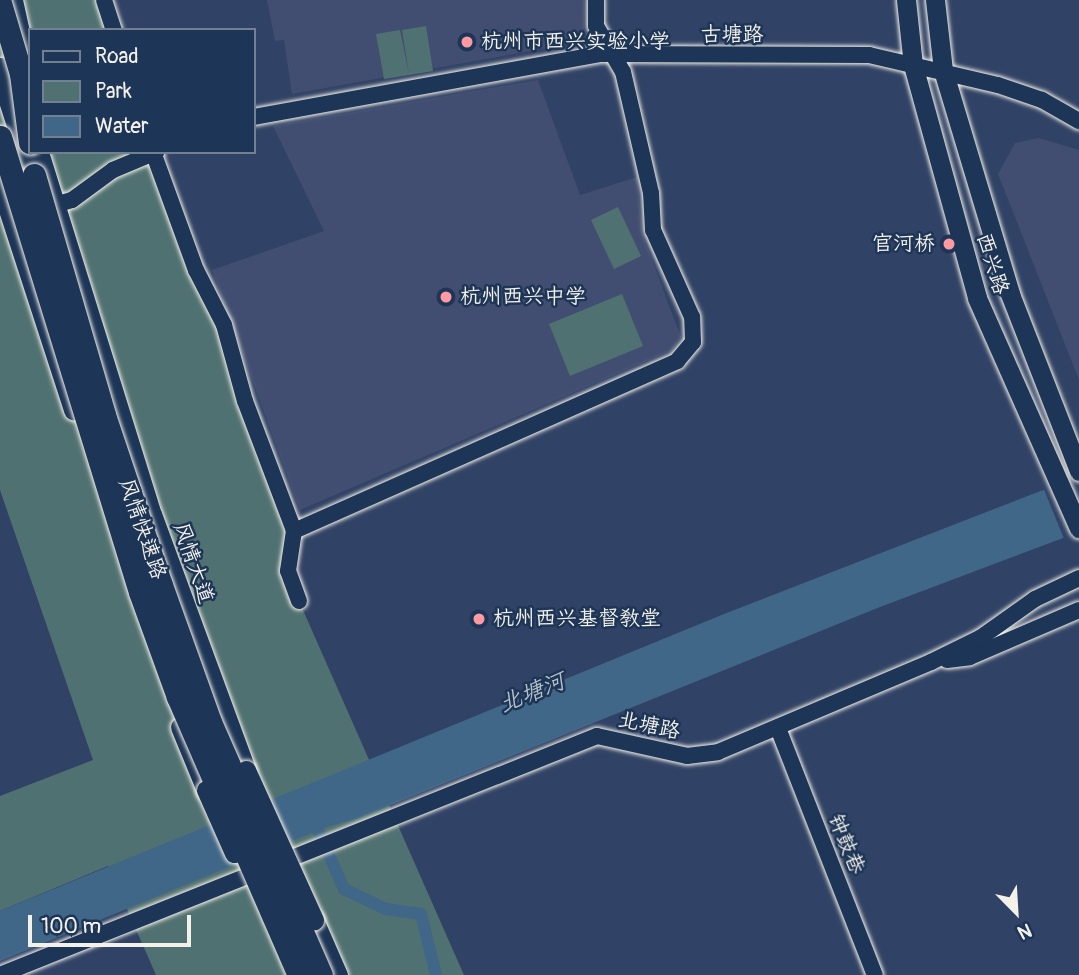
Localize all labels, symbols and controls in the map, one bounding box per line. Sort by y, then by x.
street label: 古塘路 [701,22,763,48]
legend [28,28,256,154]
place label: 杭州市西兴实验小学 [481,29,670,55]
marker: 杭州市西兴实验小学 [459,34,475,50]
text: Road [95,43,139,70]
text: Park [95,78,132,105]
text: Water [95,113,148,140]
street label: 西兴路 [971,230,1013,298]
place label: 官河桥 [872,231,935,257]
marker: 官河桥 [941,236,957,252]
place label: 杭州西兴中学 [460,284,586,310]
marker: 杭州西兴中学 [438,289,454,305]
street label: 风情快速路 [113,475,171,583]
street label: 风情大道 [167,519,219,607]
place label: 杭州西兴基督教堂 [493,606,661,632]
marker: 杭州西兴基督教堂 [471,611,487,627]
water label: 北塘河 [495,667,569,719]
street label: 北塘路 [616,707,682,745]
street label: 钟鼓巷 [823,810,869,878]
north arrow [981,877,1051,947]
scale bar [32,902,194,946]
text: 100 m [41,913,101,940]
text: N [1014,918,1035,945]

